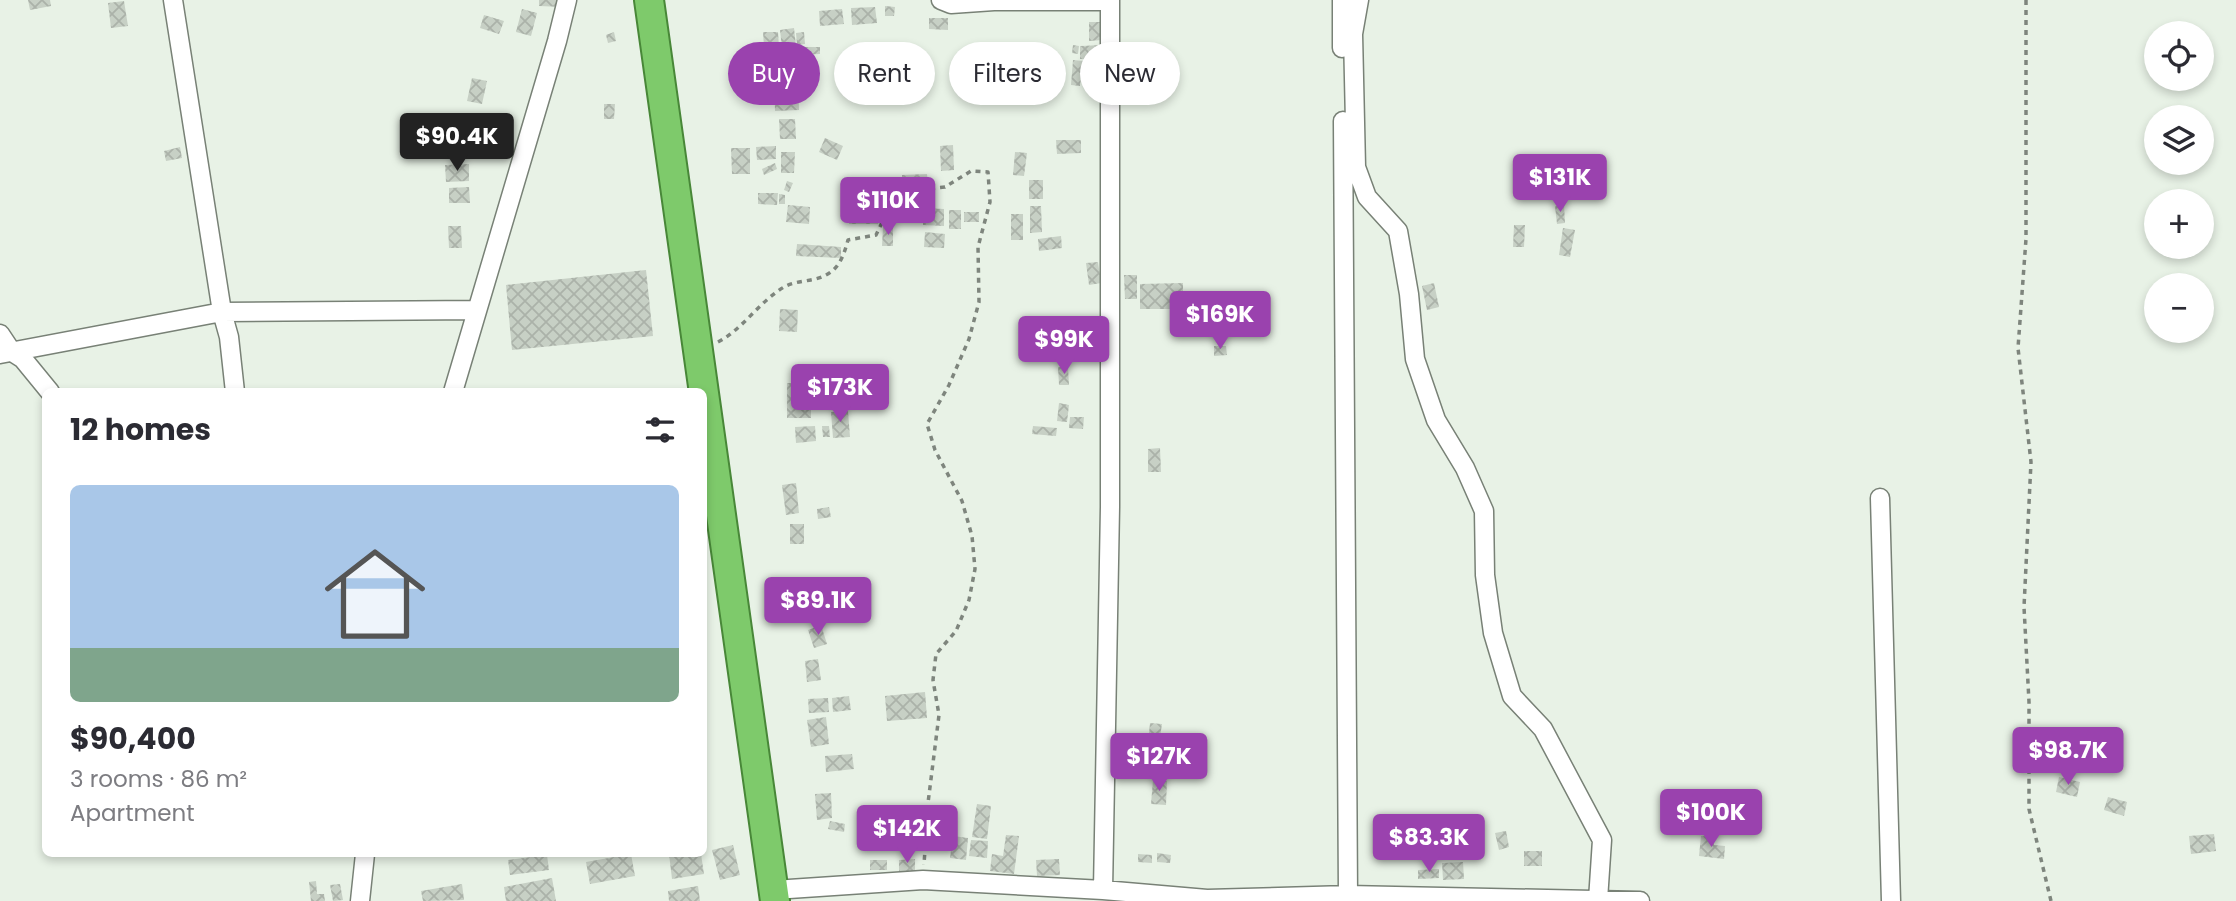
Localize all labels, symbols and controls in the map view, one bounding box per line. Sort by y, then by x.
map controls [2144,21,2214,343]
button: locate [2144,21,2214,91]
chip: Buy [728,42,820,105]
chip: Rent [834,42,935,105]
chip: Filters [949,42,1066,105]
chip: New [1080,42,1180,105]
button: layers [2144,105,2214,175]
pin: $90.4K [400,114,514,173]
text: $90.4K [416,120,498,152]
pin: $131K [1511,154,1609,214]
text: $131K [1529,161,1591,193]
pin: $110K [839,177,937,237]
text: $110K [856,184,920,216]
button: + [2144,189,2214,259]
button: − [2144,273,2214,343]
pin: $169K [1171,292,1269,351]
text: $169K [1186,298,1254,330]
pin: $99K [1023,316,1105,376]
text: $99K [1034,323,1094,355]
pin: $173K [791,364,889,424]
text: $173K [807,371,873,403]
text: 12 homes [70,408,211,451]
icon: filters [641,411,679,449]
icon: home [312,531,438,657]
pin: $89.1K [761,578,875,637]
text: $89.1K [780,584,856,616]
text: $90,400 [70,717,196,760]
pin: $98.7K [2011,728,2125,787]
pin: $127K [1110,734,1208,793]
text: $98.7K [2028,734,2108,766]
text: $127K [1126,740,1192,772]
text: 3 rooms · 86 m² [70,763,247,795]
pin: $100K [1662,790,1760,849]
text: $100K [1676,796,1746,828]
text: Apartment [70,797,195,829]
pin: $142K [858,806,956,865]
text: $142K [873,812,941,844]
pin: $83.3K [1372,814,1486,874]
text: $83.3K [1389,821,1469,853]

